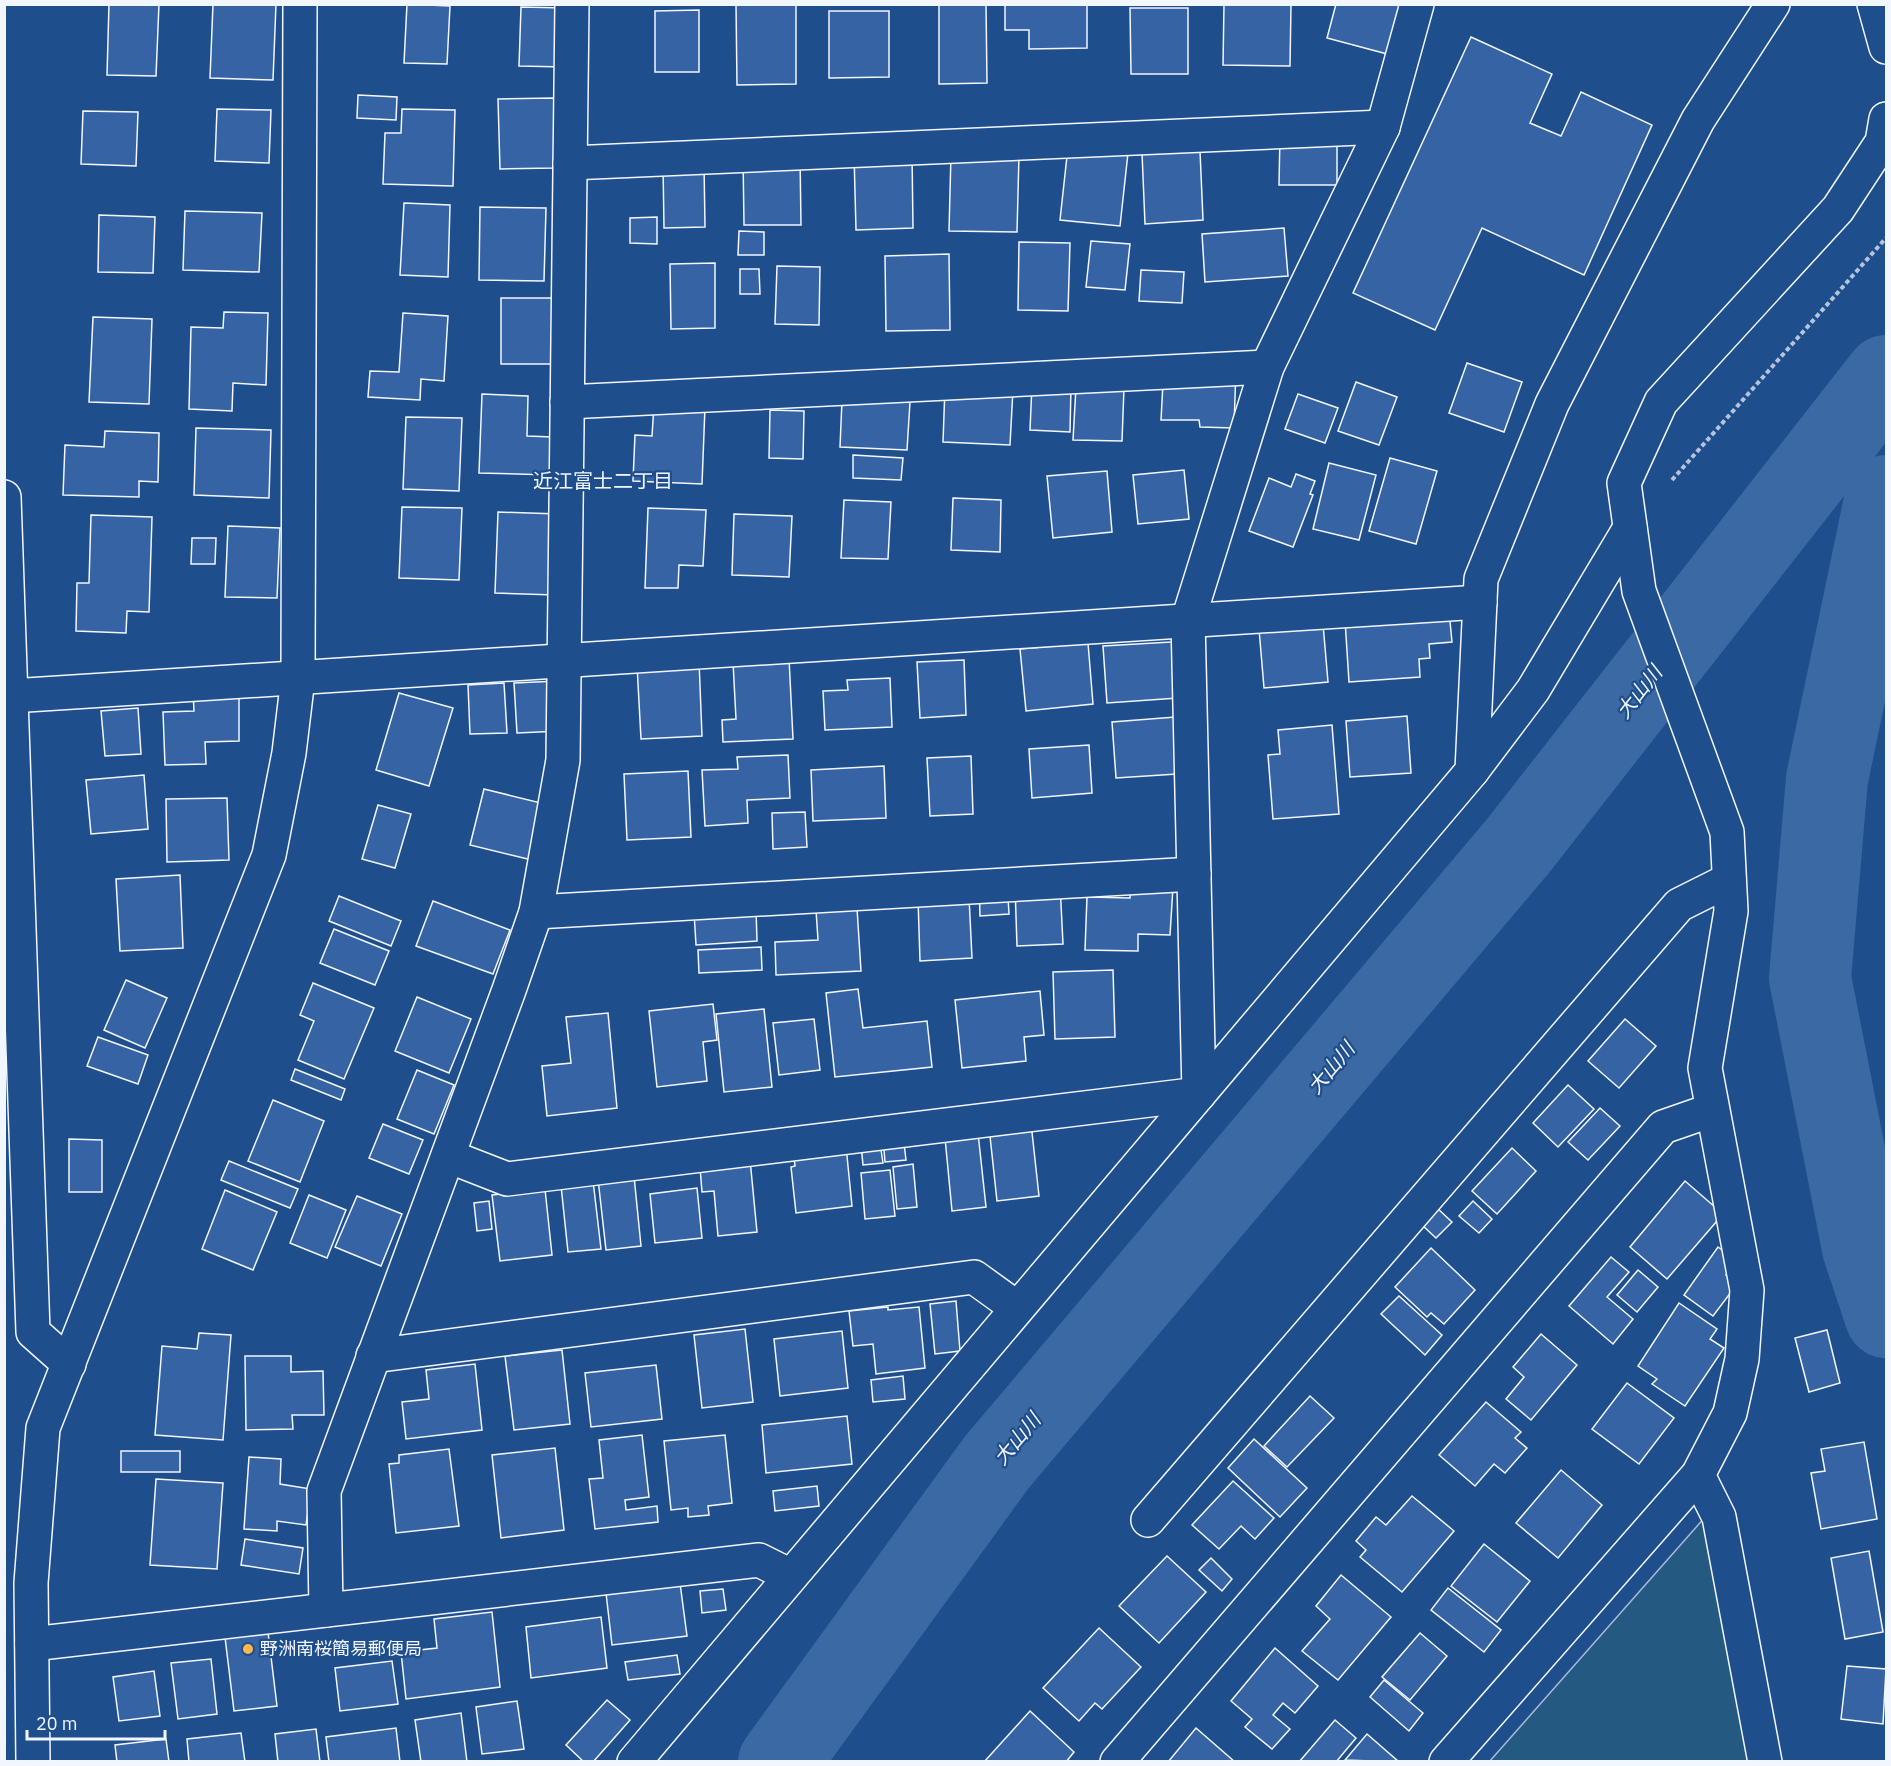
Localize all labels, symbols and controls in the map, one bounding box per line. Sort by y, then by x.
district label: 近江富士二丁目 [533,467,673,494]
water label: 大山川 [1609,658,1669,724]
water label: 大山川 [1301,1034,1362,1099]
water label: 大山川 [987,1405,1048,1470]
place label: 野洲南桜簡易郵便局 [260,1637,422,1660]
marker: 野洲南桜簡易郵便局 [241,1642,255,1656]
scale bar [27,1703,165,1741]
text: 20 m [36,1712,78,1735]

